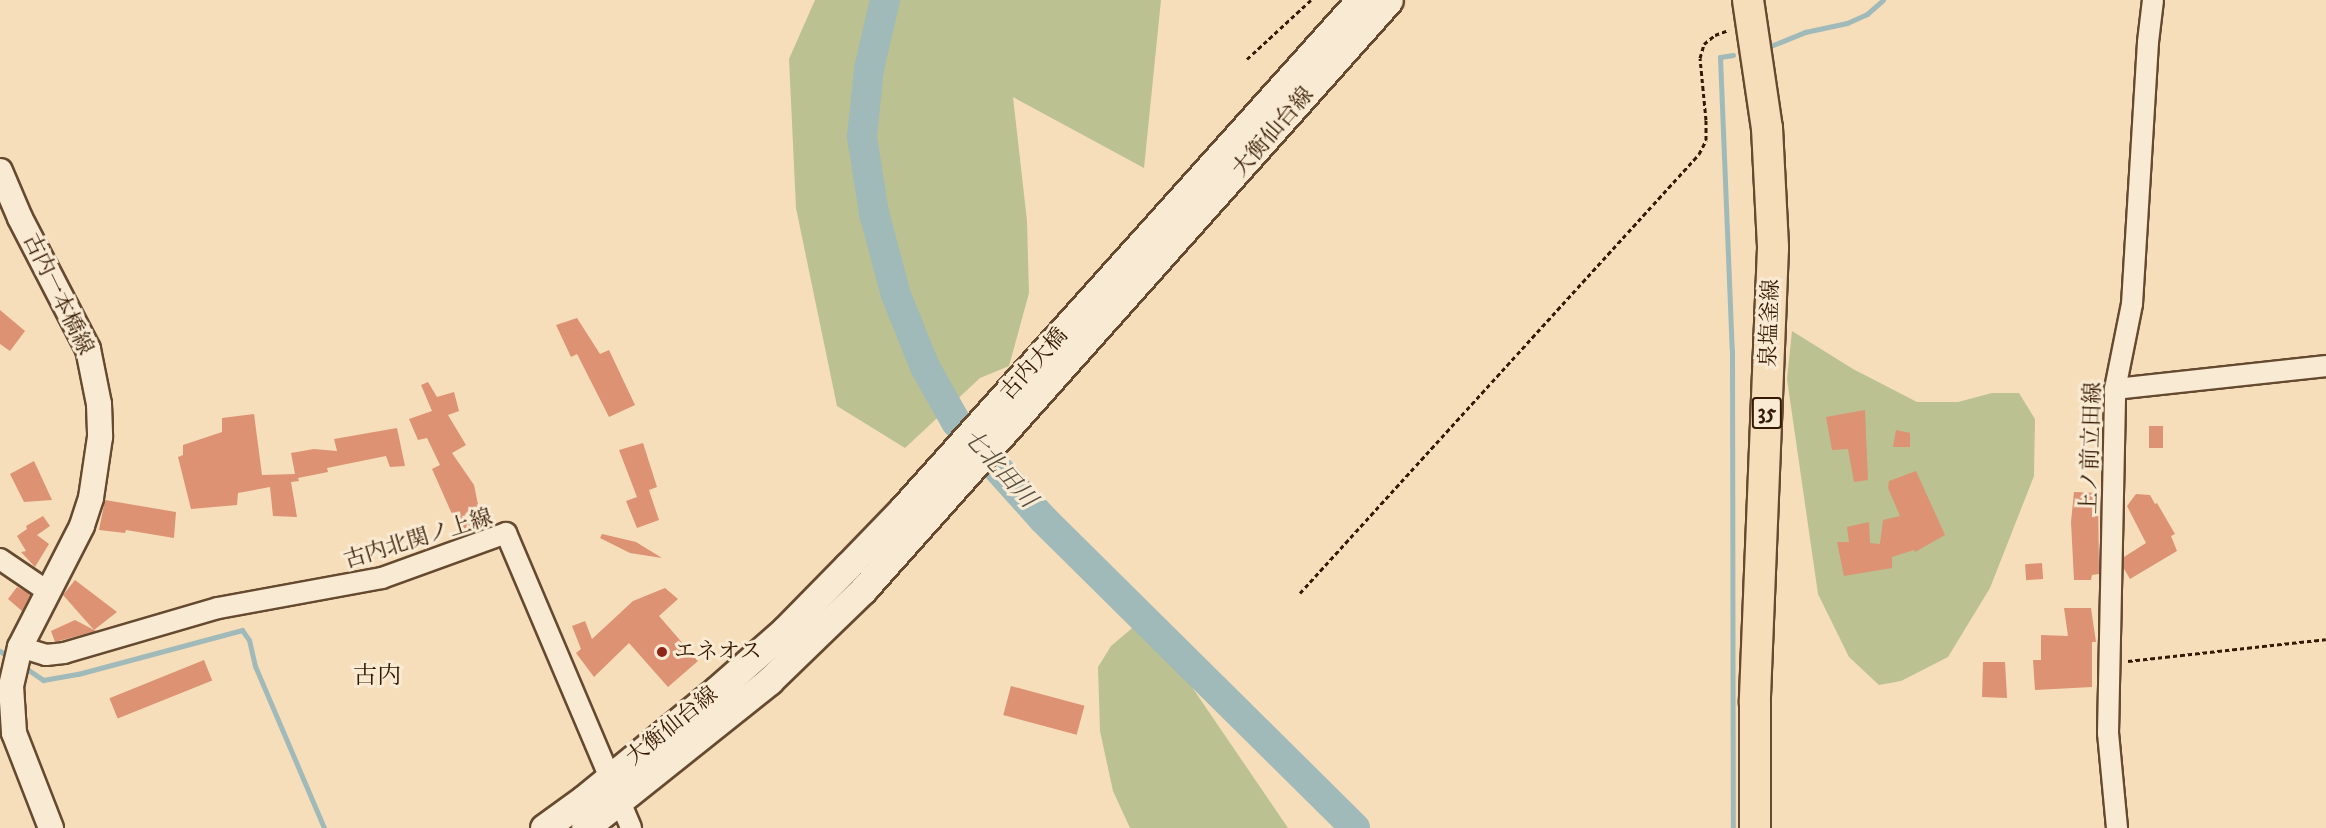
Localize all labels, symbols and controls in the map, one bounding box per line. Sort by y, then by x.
street label: 大衡仙台線 [1227,82,1319,182]
street label: 古内一本橋線 [17,229,99,359]
street label: 泉塩釜線 [1755,279,1785,367]
street label: 古内大橋 [995,322,1073,406]
street label: 上ノ前立田線 [2076,382,2106,514]
road number: 35 [1750,395,1784,431]
water label: 七北田川 [956,424,1042,514]
street label: 古内北関ノ上線 [341,504,495,574]
place label: エネオス [674,639,762,665]
marker: エネオス [655,645,669,659]
district label: 古内 [353,663,401,691]
street label: 大衡仙台線 [621,681,723,771]

